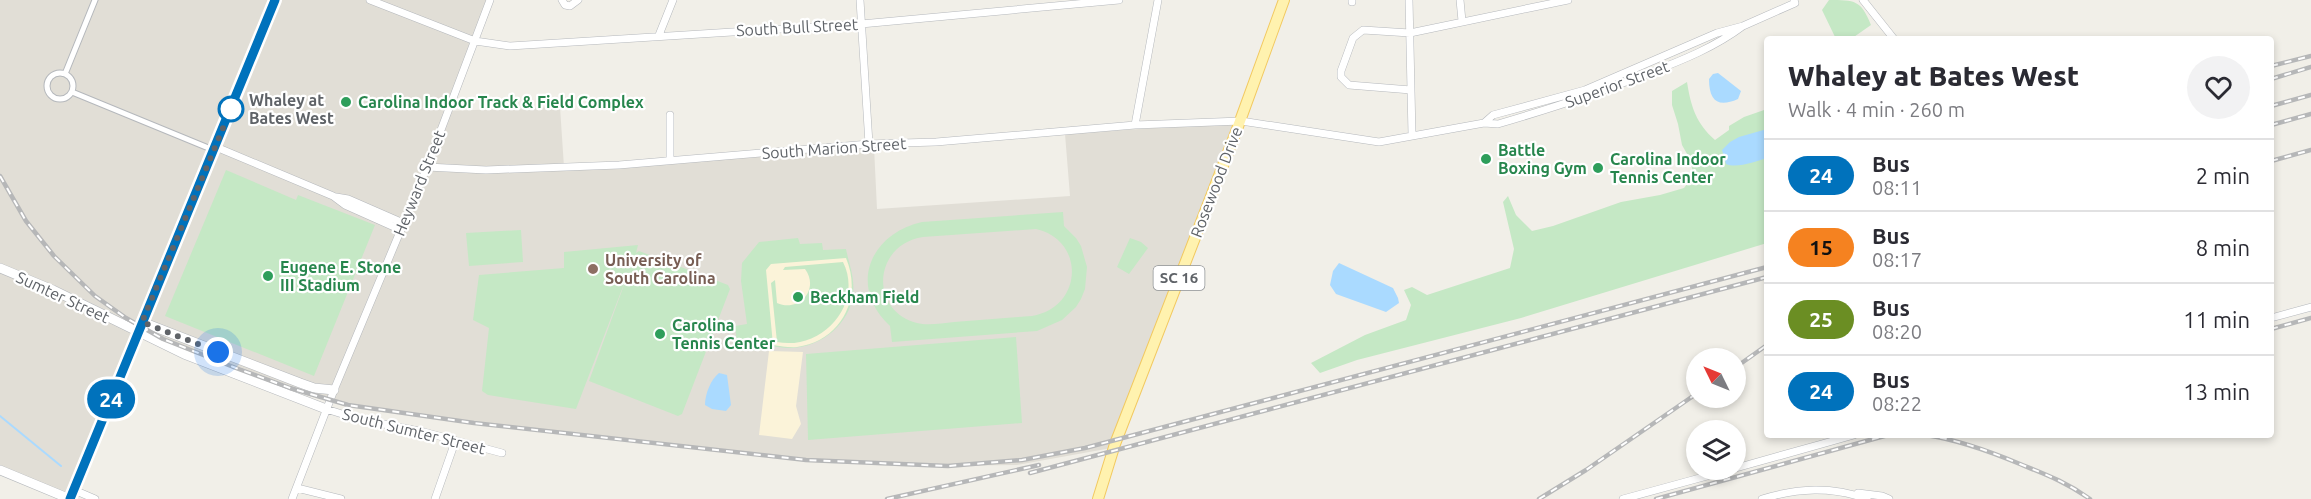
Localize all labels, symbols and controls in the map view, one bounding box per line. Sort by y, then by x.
street label: South Bull Street [736,15,859,39]
button: heart [2187,56,2250,119]
street label: Superior Street [1563,57,1672,111]
text: Whaley at Bates West [1788,60,2079,91]
place label: Whaley at Bates West [249,91,334,127]
place label: Carolina Indoor Track & Field Complex [358,93,644,111]
marker: Carolina Indoor Track & Field Complex [339,95,353,109]
marker: Whaley at Bates West [218,96,244,122]
text: Walk · 4 min · 260 m [1788,98,1965,121]
street label: Rosewood Drive [1187,124,1245,240]
street label: Heyward Street [390,127,449,238]
street label: South Marion Street [761,134,908,162]
place label: Battle Boxing Gym [1498,141,1587,177]
place label: Carolina Indoor Tennis Center [1610,150,1726,186]
text: Bus [1872,151,1910,176]
marker: Battle Boxing Gym [1479,152,1493,166]
marker: Carolina Indoor Tennis Center [1591,161,1605,175]
text: 24 [1809,163,1833,187]
text: 2 min [2196,163,2250,188]
text: 08:11 [1872,176,1922,199]
text: Bus [1872,223,1910,248]
text: 15 [1809,235,1833,259]
text: 8 min [2196,235,2250,260]
text: 08:17 [1872,248,1922,271]
place label: University of South Carolina [605,251,716,287]
place label: Eugene E. Stone III Stadium [280,258,401,294]
marker: University of South Carolina [586,262,600,276]
road number: SC 16 [1154,266,1204,290]
street label: Sumter Street [14,268,113,327]
marker: Eugene E. Stone III Stadium [261,269,275,283]
place label: Beckham Field [810,288,919,306]
marker: Beckham Field [791,290,805,304]
text: Bus [1872,295,1910,320]
text: 25 [1809,307,1833,331]
text: 11 min [2183,307,2250,332]
place label: Carolina Tennis Center [672,316,776,352]
text: 08:20 [1872,320,1922,343]
marker: Carolina Tennis Center [653,327,667,341]
your location [203,337,233,367]
north arrow [1686,348,1746,408]
map controls [1686,348,1746,480]
text: Bus [1872,367,1910,392]
text: 24 [1809,379,1833,403]
text: 13 min [2183,379,2250,404]
line badge: 24 [84,380,138,418]
text: 24 [99,387,123,411]
text: 08:22 [1872,392,1922,415]
street label: South Sumter Street [341,405,488,458]
button: layers [1686,420,1746,480]

